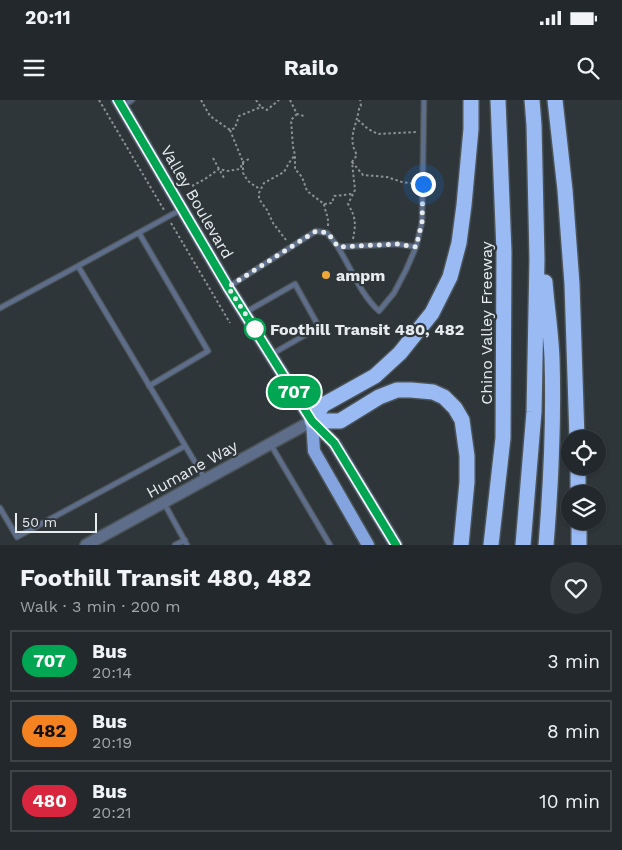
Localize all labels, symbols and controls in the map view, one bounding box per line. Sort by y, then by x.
text: 20:11 [25,6,71,29]
icon: menu [20,54,48,82]
icon: search [574,54,602,82]
text: Railo [284,55,338,80]
street label: Valley Boulevard [157,142,237,262]
your location [411,172,436,197]
street label: Chino Valley Freeway [477,240,496,405]
place label: ampm [336,266,385,285]
marker: ampm [320,269,332,281]
marker: Foothill Transit 480, 482 [244,318,266,340]
place label: Foothill Transit 480, 482 [270,320,464,339]
line badge: 707 [265,376,323,408]
text: 707 [278,381,310,402]
map controls [561,430,606,530]
button: locate [561,430,606,475]
street label: Humane Way [143,436,242,502]
button: layers [561,485,606,530]
scale bar [15,510,98,533]
text: 50 m [22,514,57,530]
button: heart [550,562,602,614]
text: Foothill Transit 480, 482 [20,564,311,592]
text: Walk · 3 min · 200 m [20,597,181,616]
text: Bus [92,640,127,663]
text: 707 [33,650,66,671]
text: 3 min [548,650,600,673]
text: 20:14 [92,663,132,682]
text: Bus [92,710,127,733]
text: 482 [33,720,66,741]
text: 8 min [547,720,600,743]
text: 20:19 [92,733,132,752]
text: Bus [92,780,127,803]
text: 480 [32,790,67,811]
text: 10 min [539,790,600,813]
text: 20:21 [92,803,132,822]

